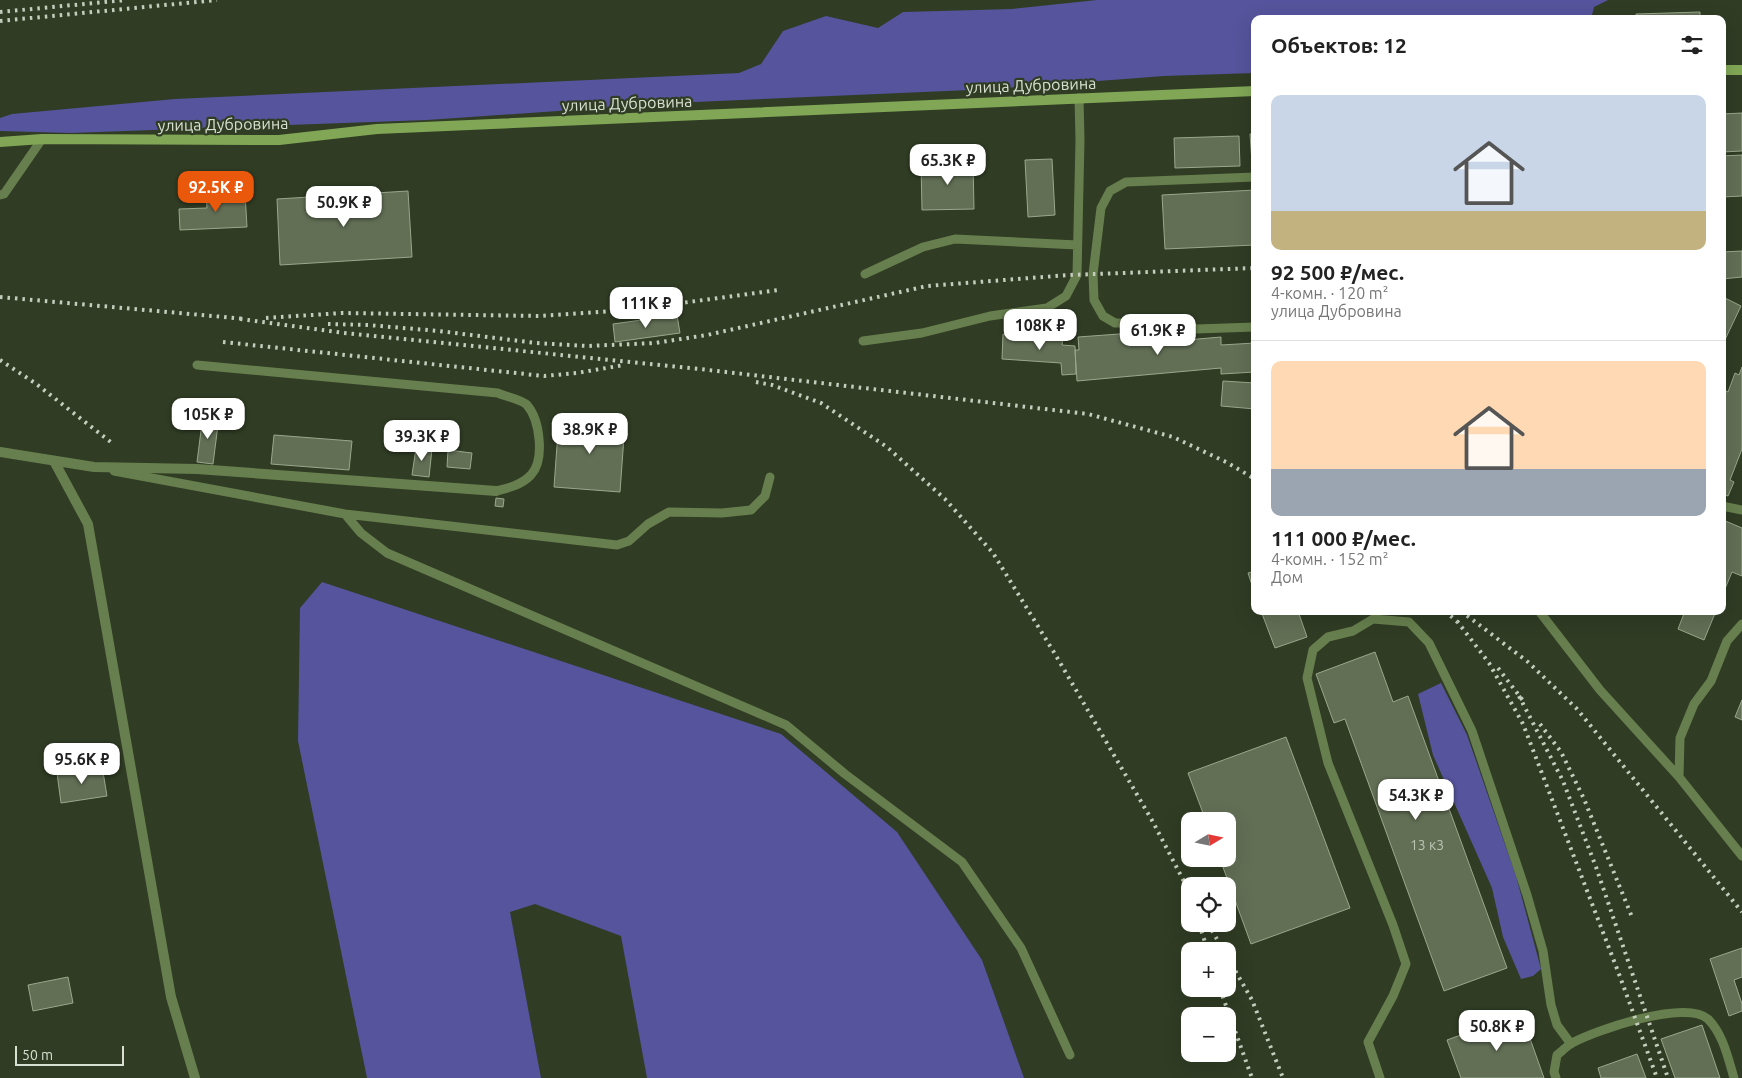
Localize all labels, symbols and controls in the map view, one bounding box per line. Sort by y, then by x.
icon: filters [1678,31,1706,59]
text: Объектов: 12 [1271,33,1407,57]
street label: улица Дубровина [965,74,1097,96]
street label: улица Дубровина [561,92,693,114]
street label: улица Дубровина [157,114,289,134]
icon: home [1444,128,1534,218]
pin: 65.3K ₽ [902,144,994,186]
text: 65.3K ₽ [921,151,975,169]
pin: 92.5K ₽ [170,170,262,213]
text: 92.5K ₽ [189,178,243,196]
pin: 50.9K ₽ [298,186,390,228]
text: 50.9K ₽ [317,193,371,211]
text: 92 500 ₽/мес. [1271,260,1404,284]
text: 4-комн. · 120 m² [1271,284,1388,302]
pin: 111K ₽ [605,286,687,329]
text: 111K ₽ [621,294,671,312]
text: улица Дубровина [1271,302,1402,320]
pin: 108K ₽ [999,308,1081,351]
pin: 61.9K ₽ [1112,314,1204,356]
text: 108K ₽ [1015,316,1065,334]
text: 61.9K ₽ [1131,321,1185,339]
icon: home [1444,393,1534,483]
pin: 105K ₽ [167,398,249,440]
text: 105K ₽ [183,405,233,423]
pin: 38.9K ₽ [544,412,636,455]
pin: 39.3K ₽ [376,420,468,462]
text: 38.9K ₽ [563,420,617,438]
text: 39.3K ₽ [395,427,449,445]
text: 111 000 ₽/мес. [1271,526,1416,550]
text: 4-комн. · 152 m² [1271,550,1388,568]
text: Дом [1271,568,1303,586]
pin: 95.6K ₽ [36,742,128,785]
text: 95.6K ₽ [55,750,109,768]
pin: 54.3K ₽ [1370,778,1462,821]
text: 54.3K ₽ [1389,786,1443,804]
north arrow [1181,812,1236,868]
map controls [1181,812,1236,1062]
house number: 13 к3 [1410,837,1444,853]
button: locate [1181,877,1236,932]
button: + [1181,942,1236,997]
button: − [1181,1007,1236,1062]
pin: 50.8K ₽ [1451,1010,1543,1052]
text: 50.8K ₽ [1470,1017,1524,1035]
scale bar [15,1043,124,1066]
text: 50 m [22,1047,53,1063]

